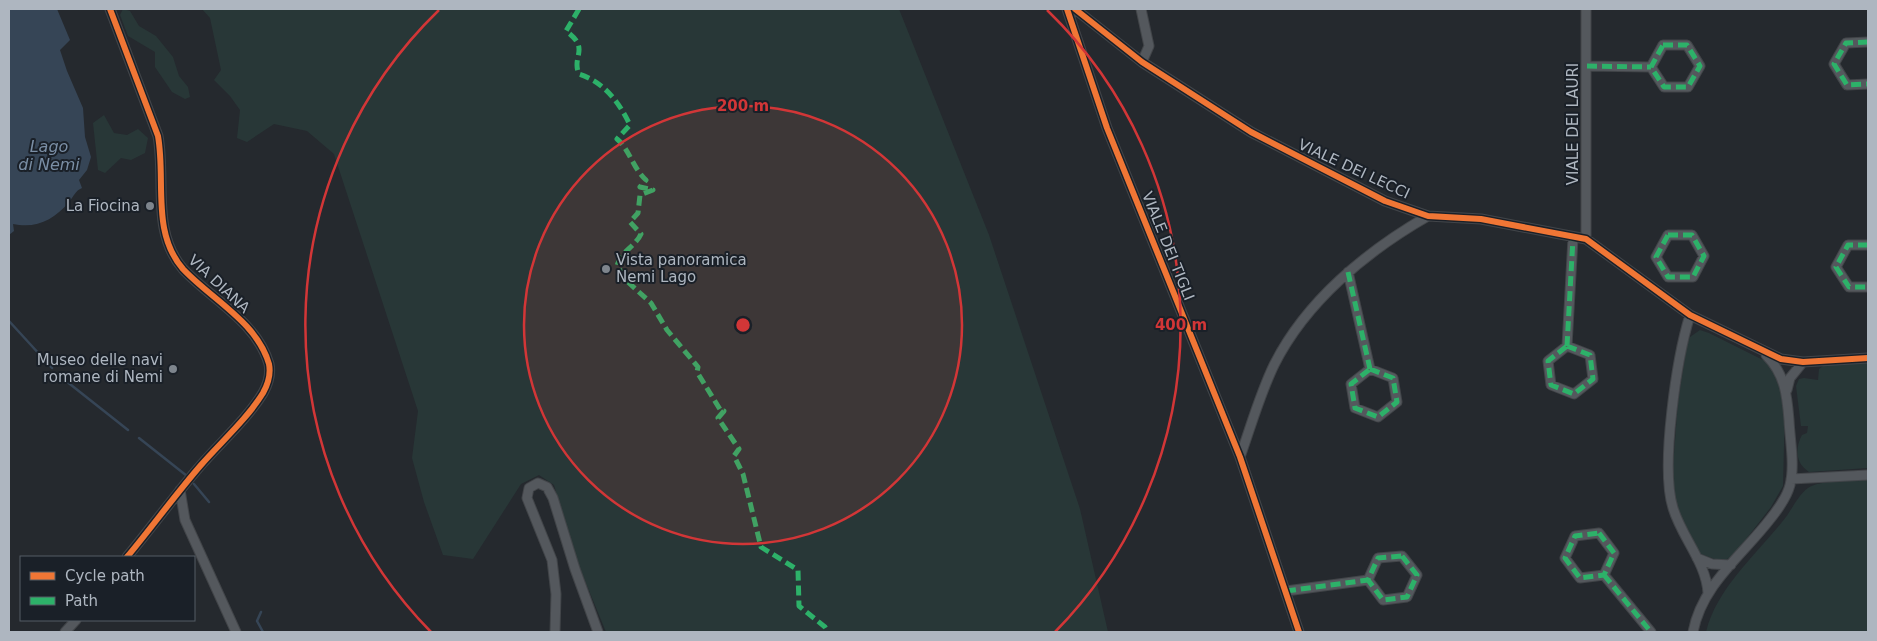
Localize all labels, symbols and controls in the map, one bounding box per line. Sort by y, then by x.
street label: VIALE DEI LAURI [1564,63,1582,185]
text: 200 m [717,97,769,115]
street label: VIALE DEI LECCI [1295,135,1413,203]
water label: Lago di Nemi [18,137,80,174]
street label: VIALE DEI TIGLI [1138,189,1198,303]
place label: La Fiocina [66,197,140,215]
marker: La Fiocina [144,200,156,212]
street label: VIA DIANA [185,251,254,317]
place label: Vista panoramica Nemi Lago [616,251,747,286]
marker: Vista panoramica Nemi Lago [600,263,612,275]
centre of rings [734,316,752,334]
text: 400 m [1155,316,1207,334]
place label: Museo delle navi romane di Nemi [37,351,163,386]
marker: Museo delle navi romane di Nemi [167,363,179,375]
legend [20,556,195,621]
text: Cycle path [65,567,145,585]
text: Path [65,592,98,610]

